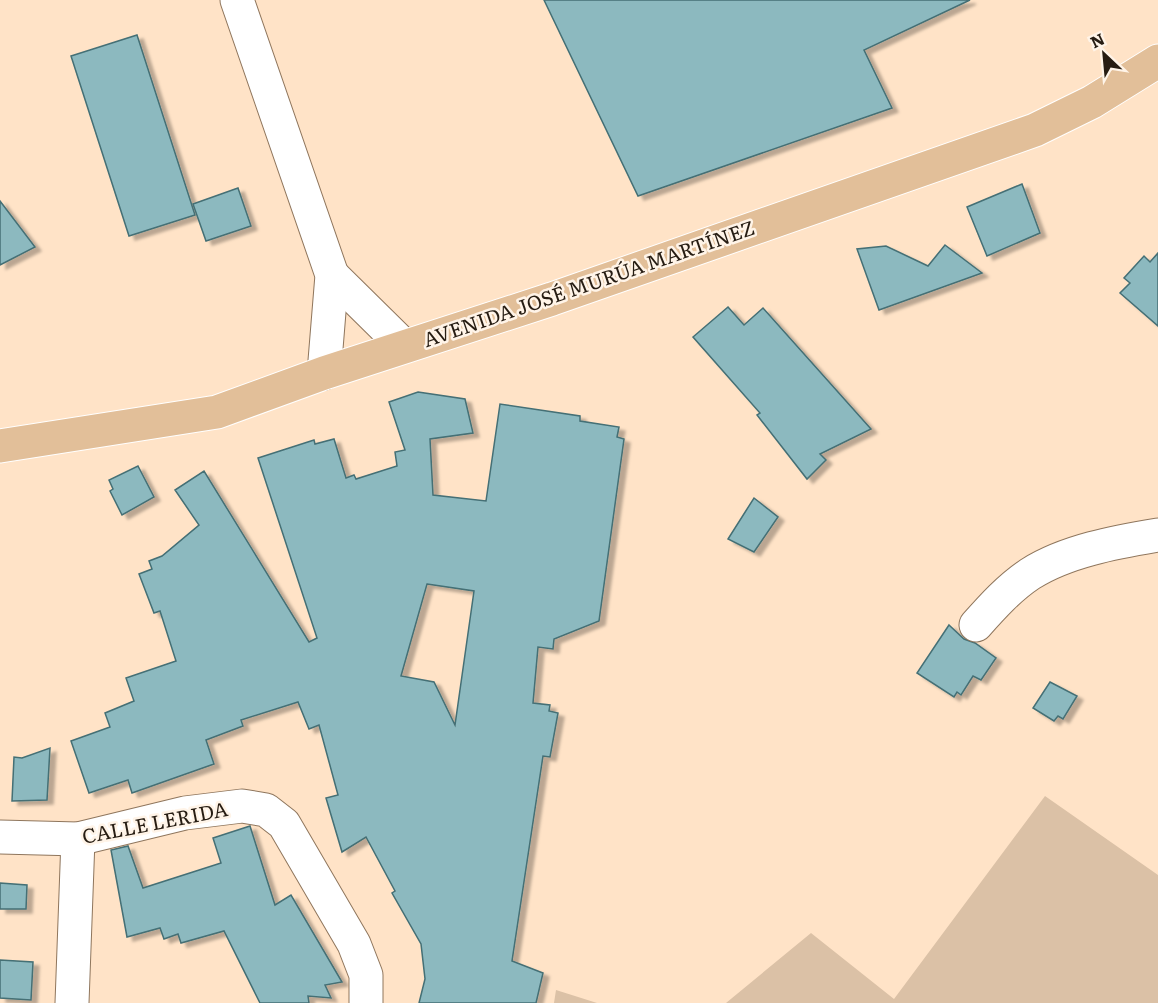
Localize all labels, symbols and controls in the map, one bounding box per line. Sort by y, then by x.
north arrow [1074,24,1134,84]
text: N [1086,26,1108,53]
street label: AVENIDA JOSÉ MURÚA MARTÍNEZ [419,211,758,353]
street label: CALLE LERIDA [79,792,230,850]

